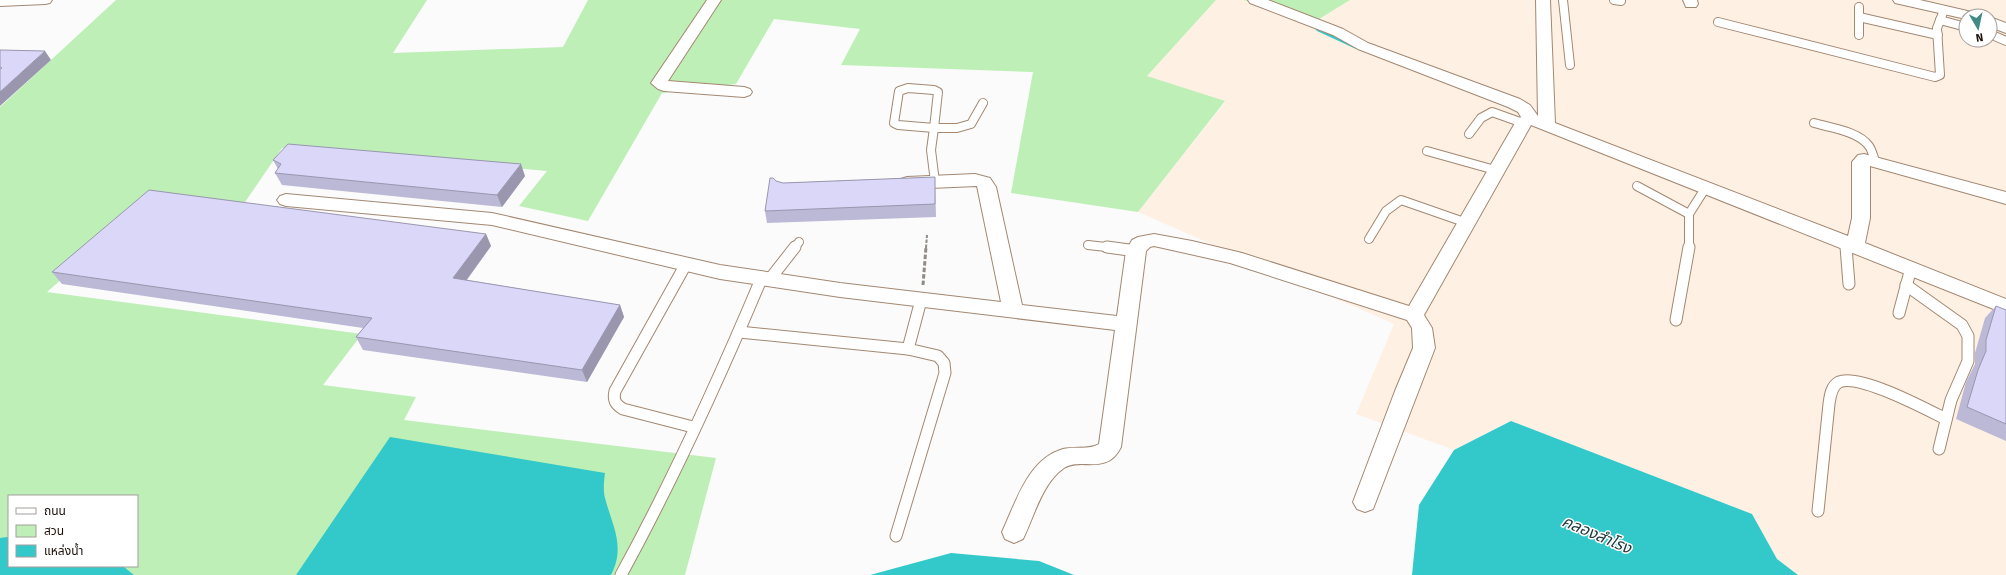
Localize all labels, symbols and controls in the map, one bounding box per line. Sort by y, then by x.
north arrow [1958,8,1998,48]
text: N [1975,30,1984,44]
legend [8,495,138,567]
text: ถนน [44,504,66,518]
water label: คลองสำโรง [1559,511,1636,558]
text: สวน [44,524,64,538]
text: แหล่งน้ำ [44,542,83,558]

